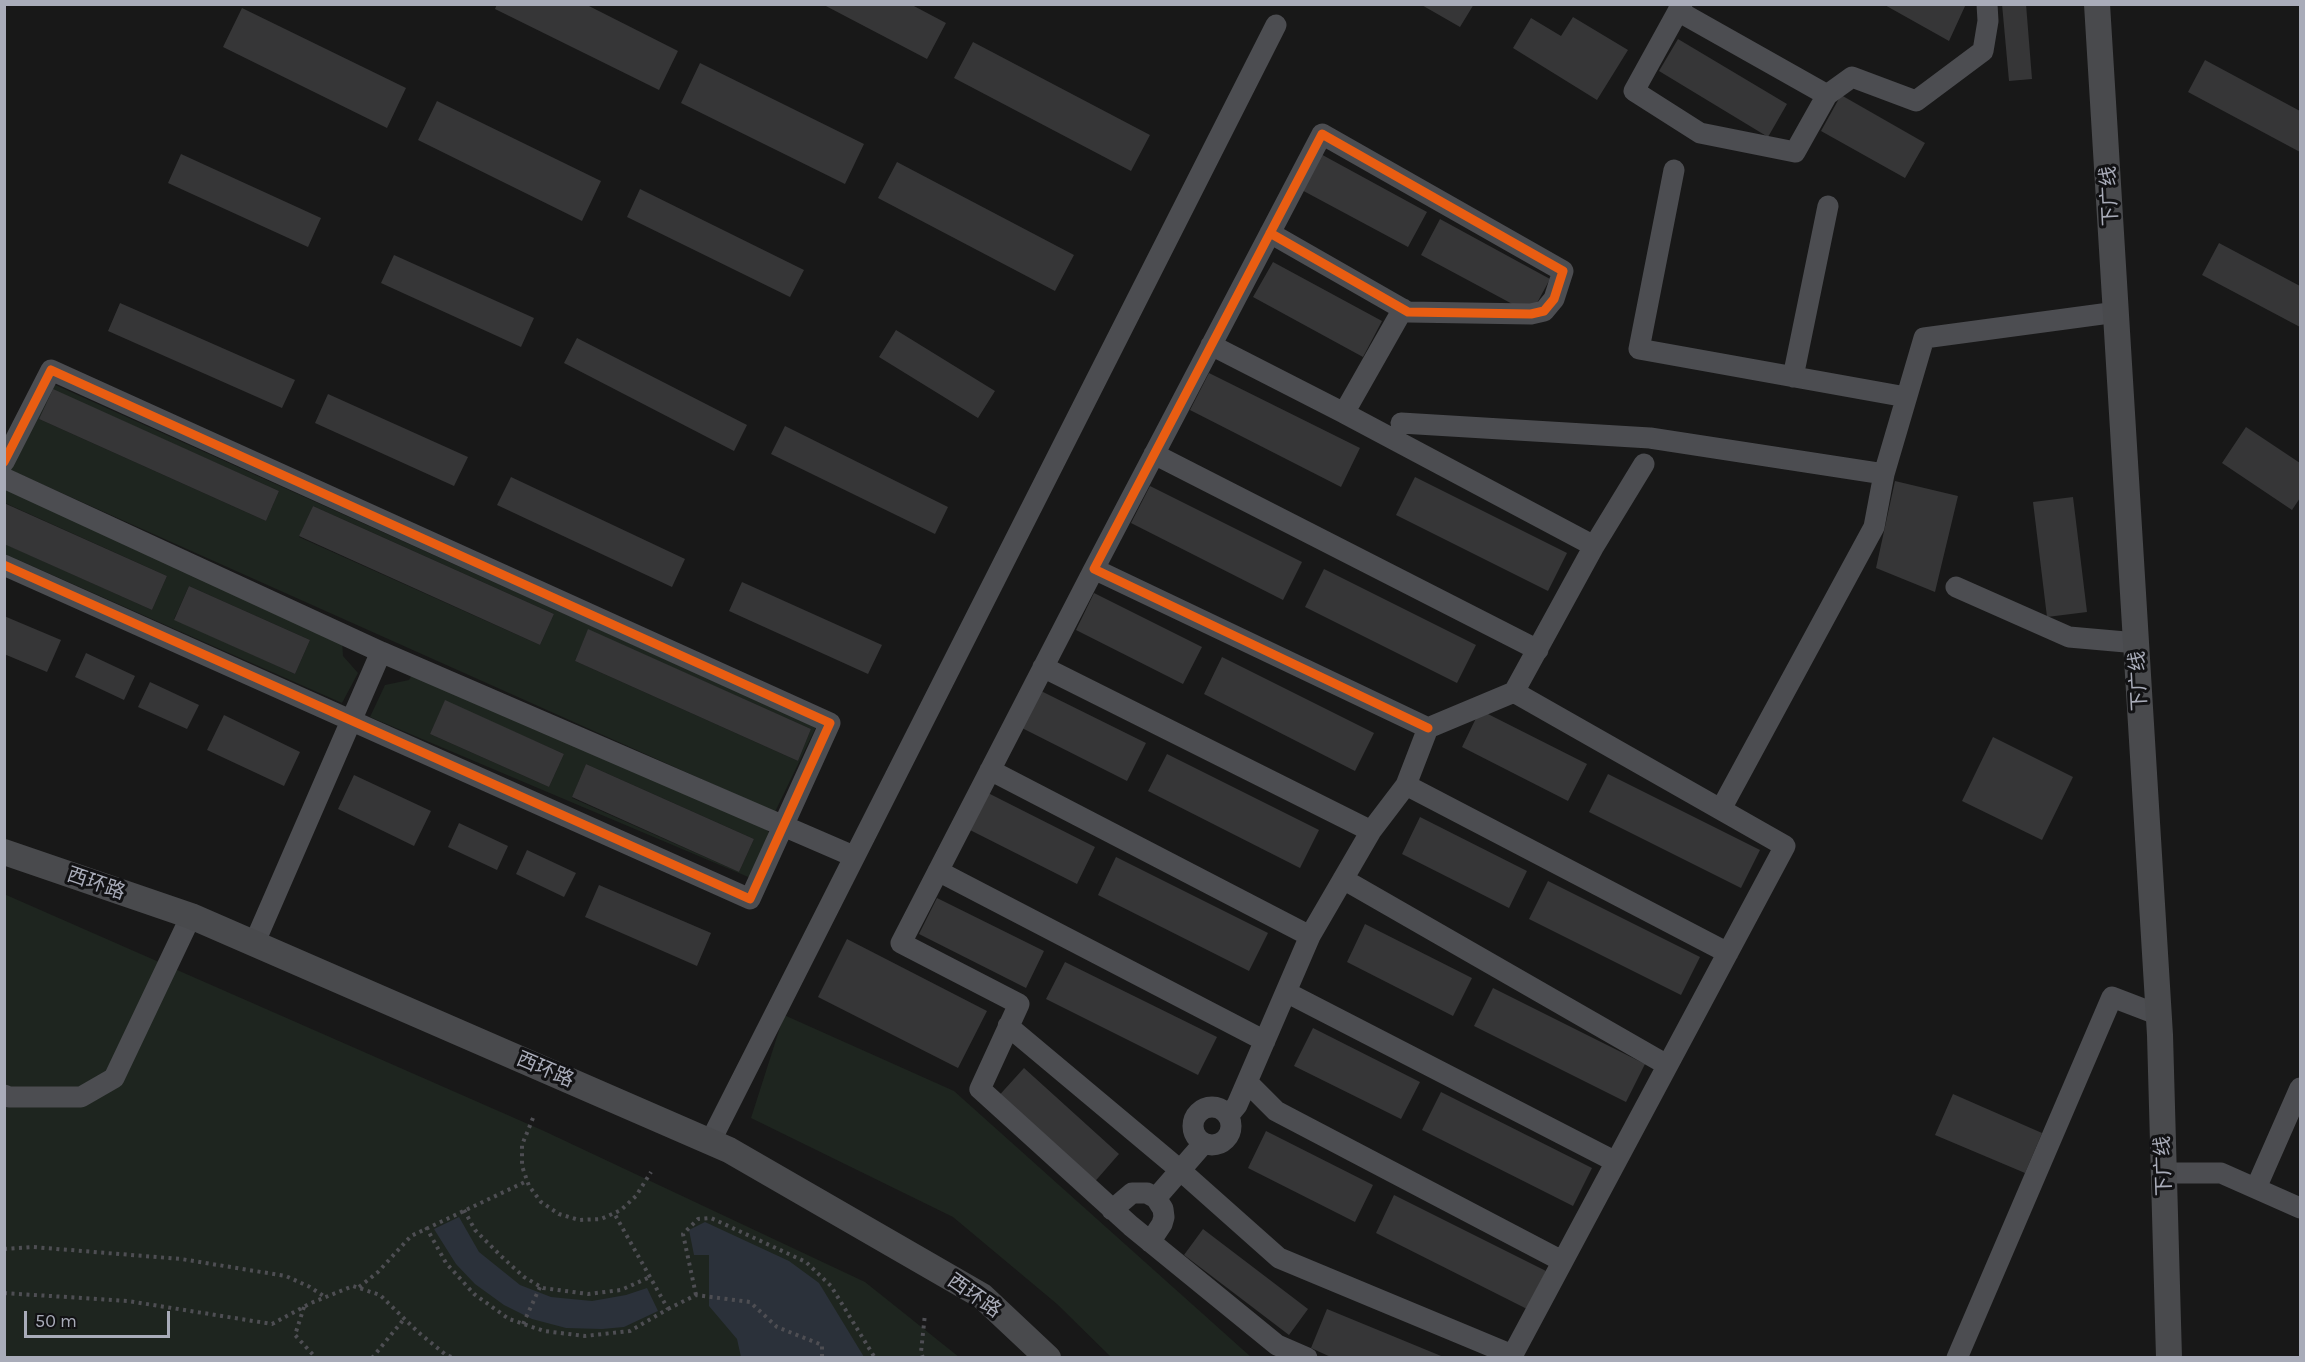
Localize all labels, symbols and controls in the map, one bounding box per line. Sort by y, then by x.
street label: 下广线 [2096,165,2124,227]
street label: 下广线 [2125,650,2153,712]
street label: 西环路 [64,863,128,905]
street label: 西环路 [513,1047,577,1093]
street label: 下广线 [2151,1136,2177,1196]
street label: 西环路 [943,1269,1005,1323]
scale bar [27,1299,172,1337]
text: 50 m [35,1310,77,1332]

